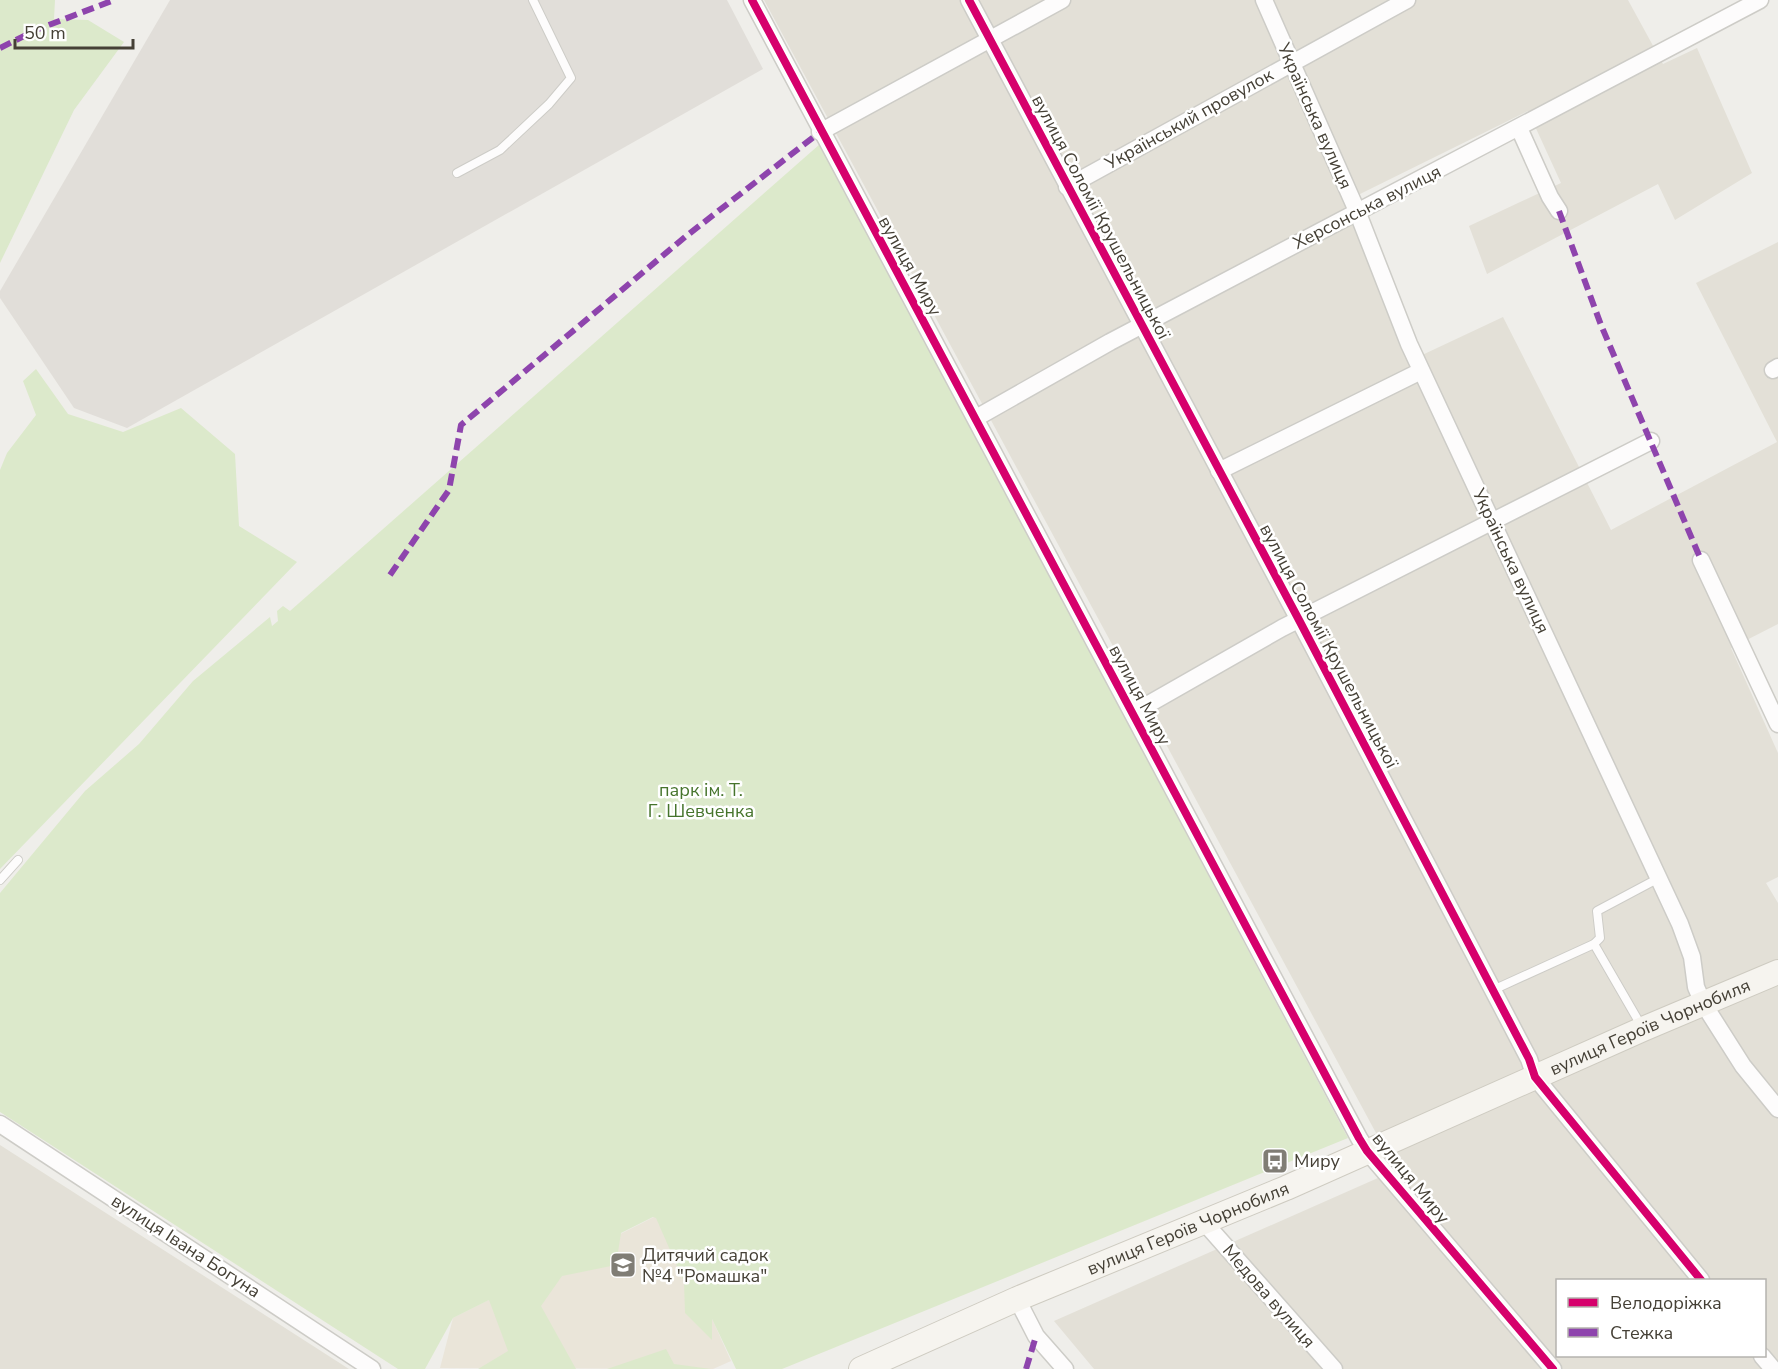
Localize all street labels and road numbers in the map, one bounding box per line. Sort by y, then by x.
street label: Українська вулиця [1272,38,1358,193]
street label: Український провулок [1100,62,1278,176]
street label: вулиця Соломії Крушельницької [1026,91,1176,344]
street label: Херсонська вулиця [1289,159,1445,255]
street label: вулиця Миру [873,212,948,321]
street label: Українська вулиця [1466,484,1555,637]
street label: вулиця Соломії Крушельницької [1254,520,1404,773]
street label: вулиця Миру [1103,641,1177,750]
street label: вулиця Героїв Чорнобиля [1546,973,1754,1081]
street label: вулиця Миру [1367,1127,1455,1229]
street label: вулиця Героїв Чорнобиля [1083,1176,1293,1281]
street label: вулиця Івана Богуна [107,1189,265,1303]
street label: Медова вулиця [1217,1239,1321,1353]

